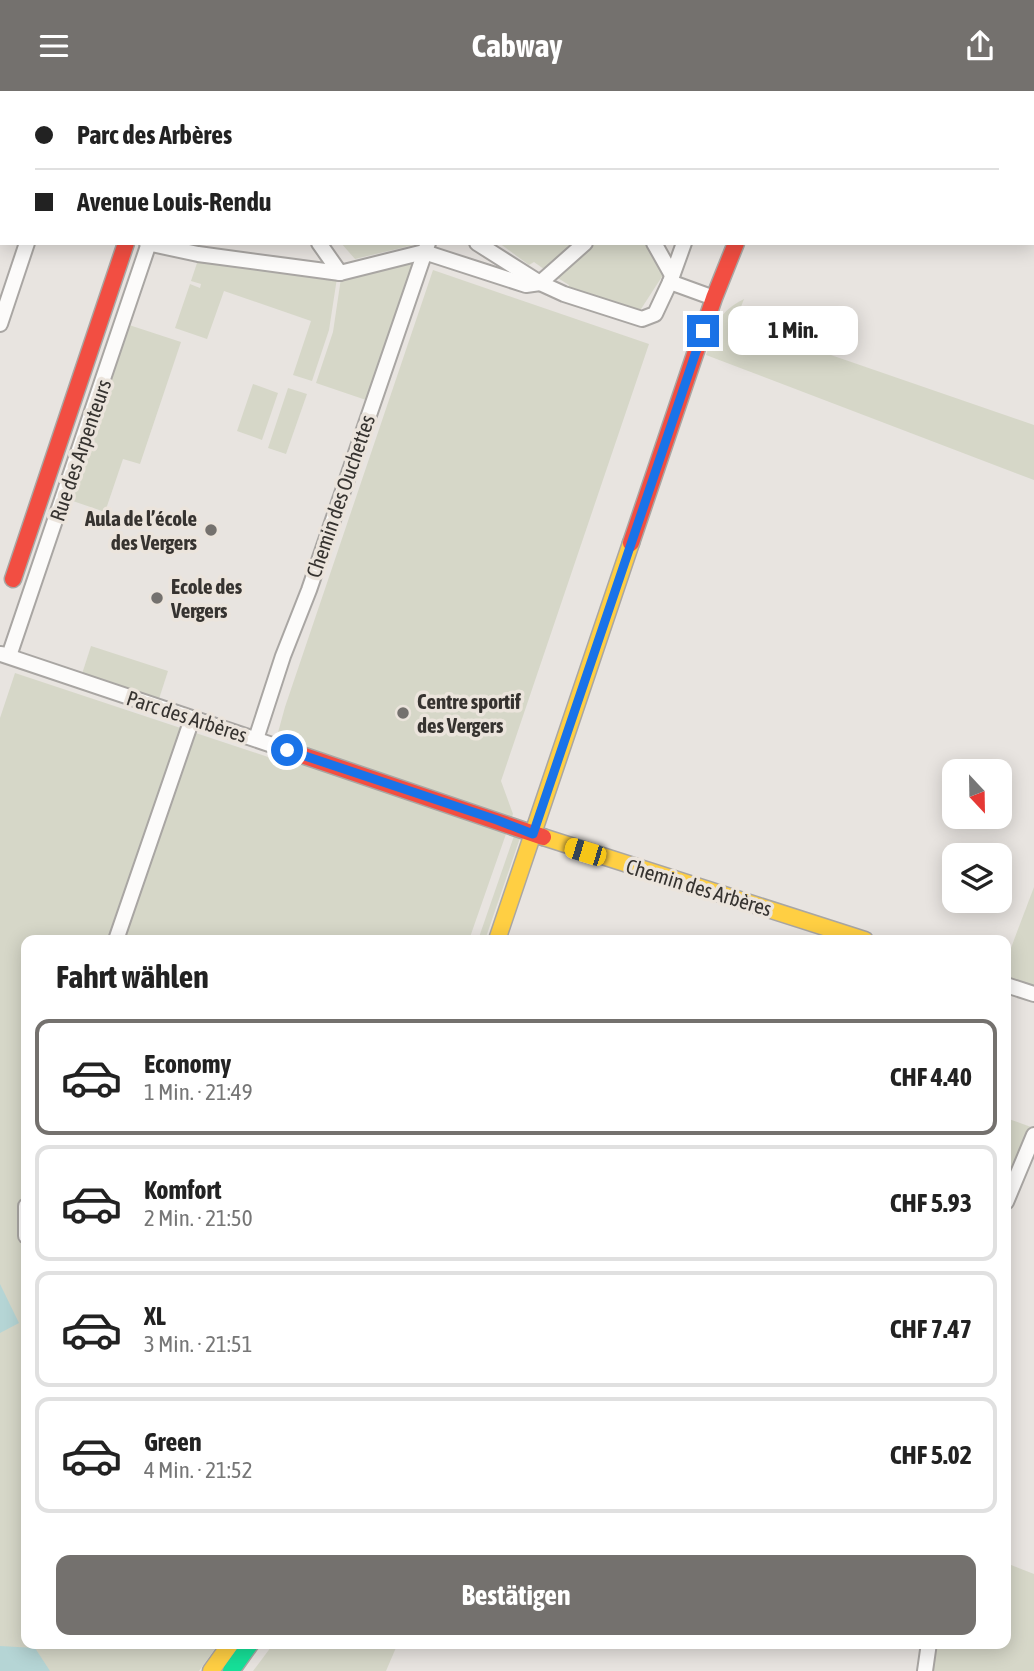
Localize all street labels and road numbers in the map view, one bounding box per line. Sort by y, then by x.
street label: Rue des Arpenteurs [45,376,115,524]
street label: Chemin des Ouchettes [301,411,379,581]
street label: Parc des Arbères [124,685,250,747]
street label: Chemin des Arbères [623,853,775,921]

